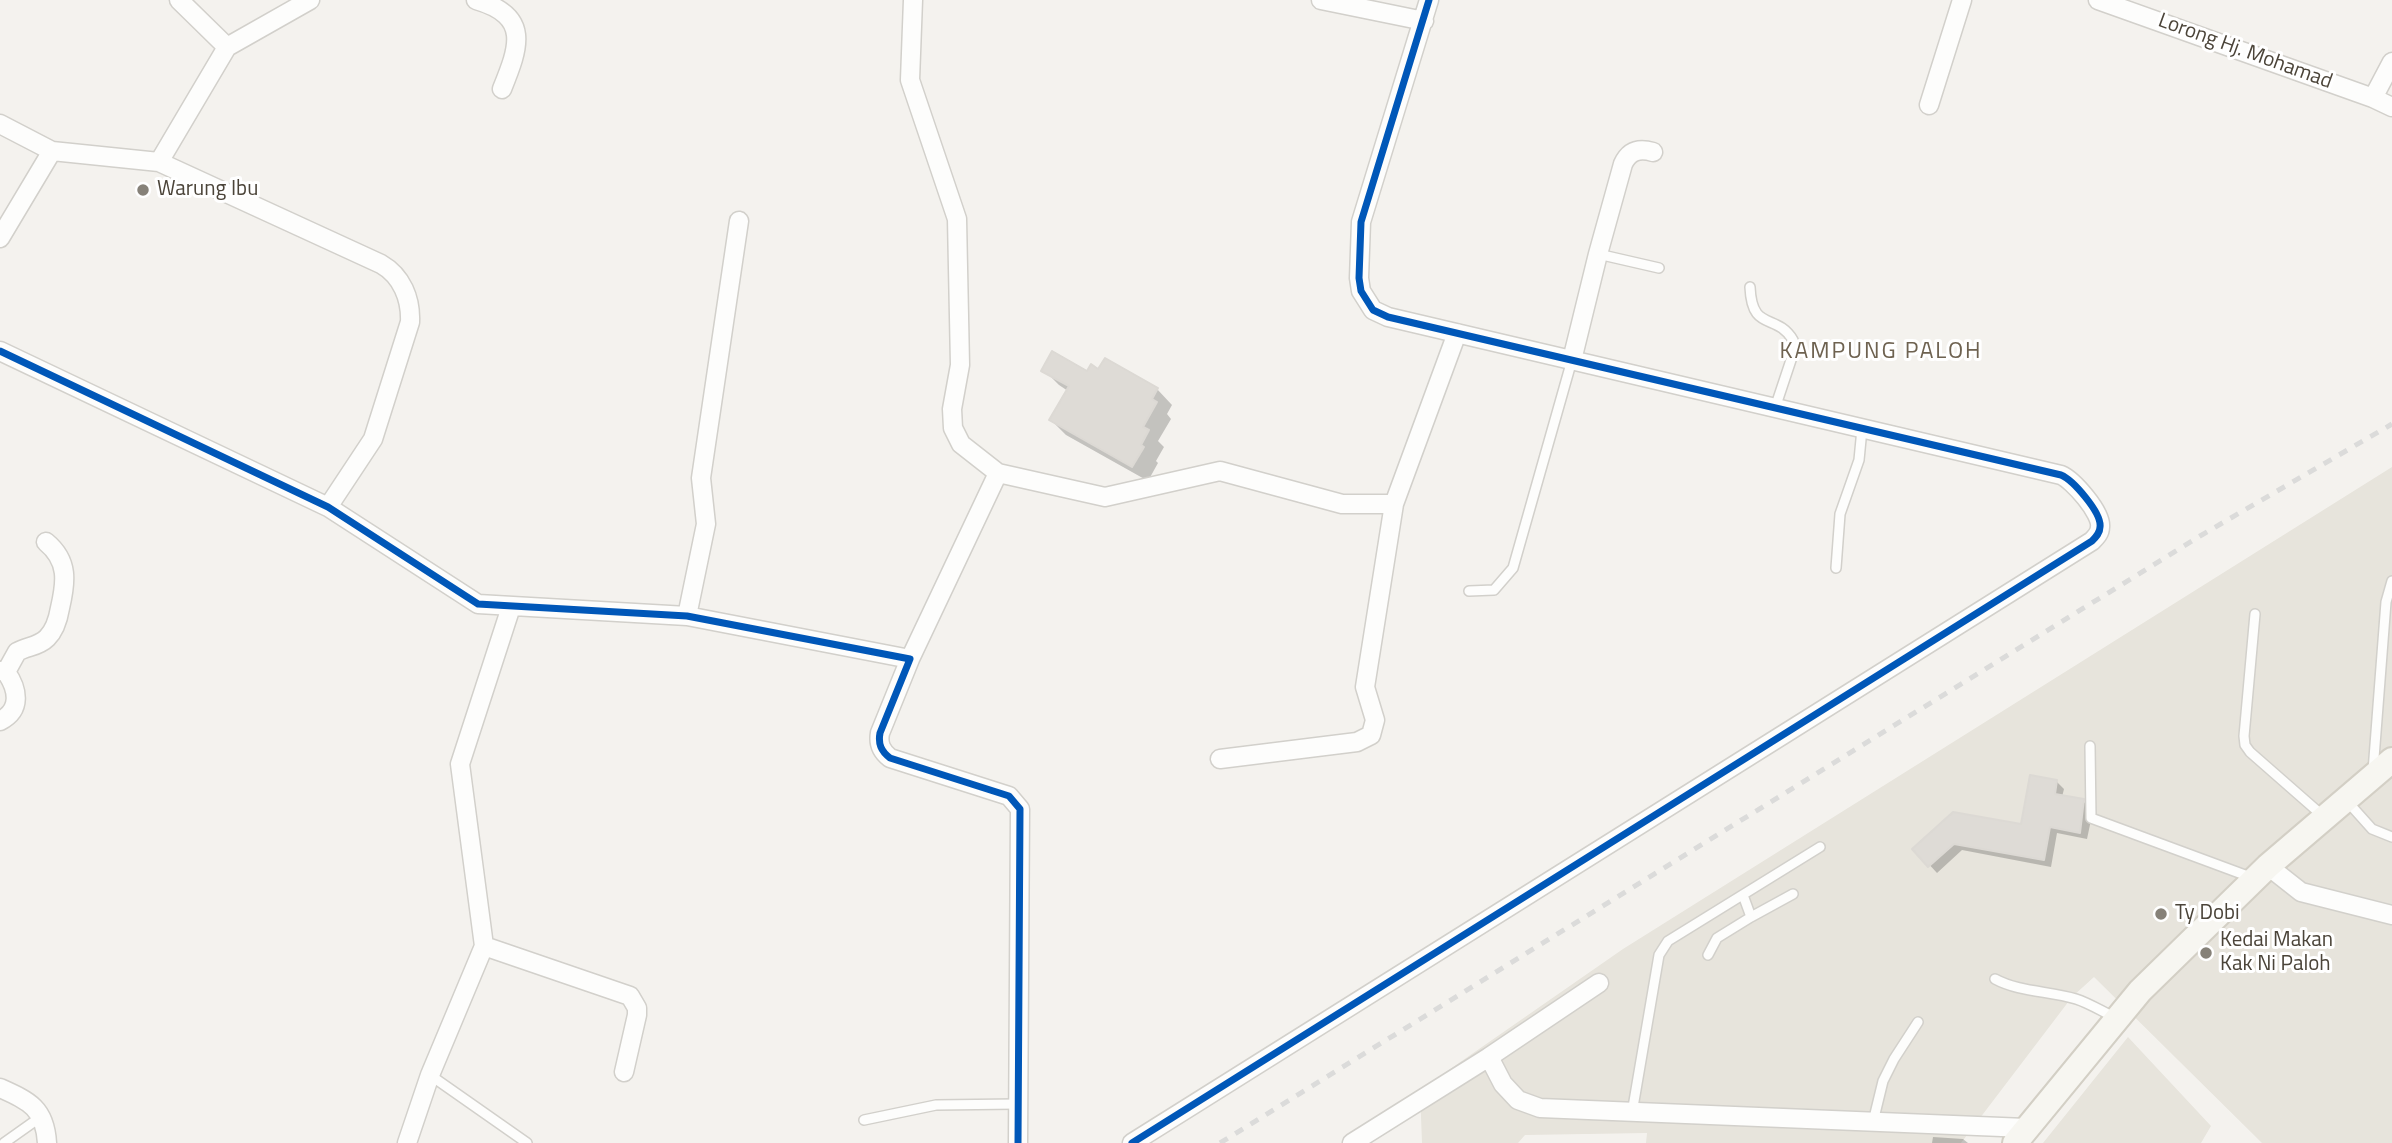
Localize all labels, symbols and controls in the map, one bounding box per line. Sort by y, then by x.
street label: Lorong Hj. Mohamad [2155,9,2335,95]
place label: Warung Ibu [157,177,258,203]
marker: Warung Ibu [135,182,151,198]
district label: KAMPUNG PALOH [1781,338,1981,366]
place label: Ty Dobi [2175,901,2240,927]
marker: Ty Dobi [2153,906,2169,922]
place label: Kedai Makan Kak Ni Paloh [2220,928,2333,978]
marker: Kedai Makan Kak Ni Paloh [2198,945,2214,961]

